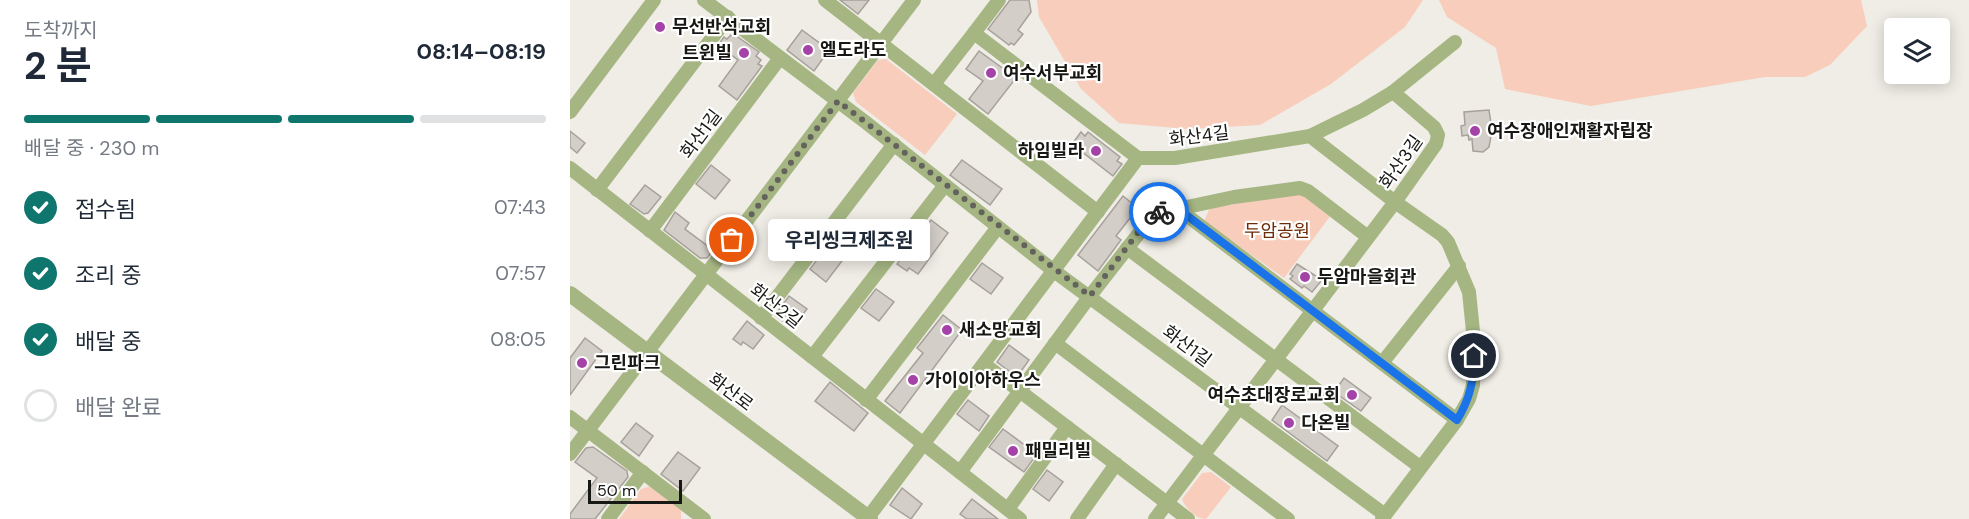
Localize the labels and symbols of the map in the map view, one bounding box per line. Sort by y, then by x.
place label: 무선반석교회 [672,15,771,39]
marker: 무선반석교회 [653,20,667,34]
place label: 엘도라도 [820,38,886,62]
place label: 트윈빌 [682,41,732,65]
marker: 엘도라도 [801,43,815,57]
marker: 트윈빌 [737,46,751,60]
place label: 여수서부교회 [1003,61,1102,85]
marker: 여수서부교회 [984,66,998,80]
street label: 화산1길 [675,105,727,163]
place label: 여수장애인재활자립장 [1487,119,1653,143]
street label: 화산4길 [1167,120,1231,152]
marker: 여수장애인재활자립장 [1468,124,1482,138]
street label: 화산3길 [1374,130,1428,194]
place label: 하임빌라 [1018,139,1084,163]
marker: 하임빌라 [1089,144,1103,158]
courier [1129,182,1189,242]
pin [706,214,757,265]
callout: 우리씽크제조원 [768,219,930,261]
park label: 두암공원 [1244,219,1310,243]
place label: 두암마을회관 [1317,265,1417,289]
marker: 두암마을회관 [1298,270,1312,284]
street label: 화산2길 [745,278,807,334]
place label: 새소망교회 [959,318,1042,342]
street label: 화산1길 [1158,320,1216,372]
marker: 새소망교회 [940,323,954,337]
pin [1448,330,1499,381]
place label: 그린파크 [594,351,660,375]
marker: 그린파크 [575,356,589,370]
street label: 화산로 [704,367,758,417]
place label: 가이이아하우스 [925,368,1041,392]
marker: 가이이아하우스 [906,373,920,387]
place label: 여수초대장로교회 [1208,383,1340,407]
marker: 여수초대장로교회 [1345,388,1359,402]
place label: 다온빌 [1301,411,1351,435]
marker: 다온빌 [1282,416,1296,430]
place label: 패밀리빌 [1025,439,1091,463]
marker: 패밀리빌 [1006,444,1020,458]
scale bar [588,477,682,504]

